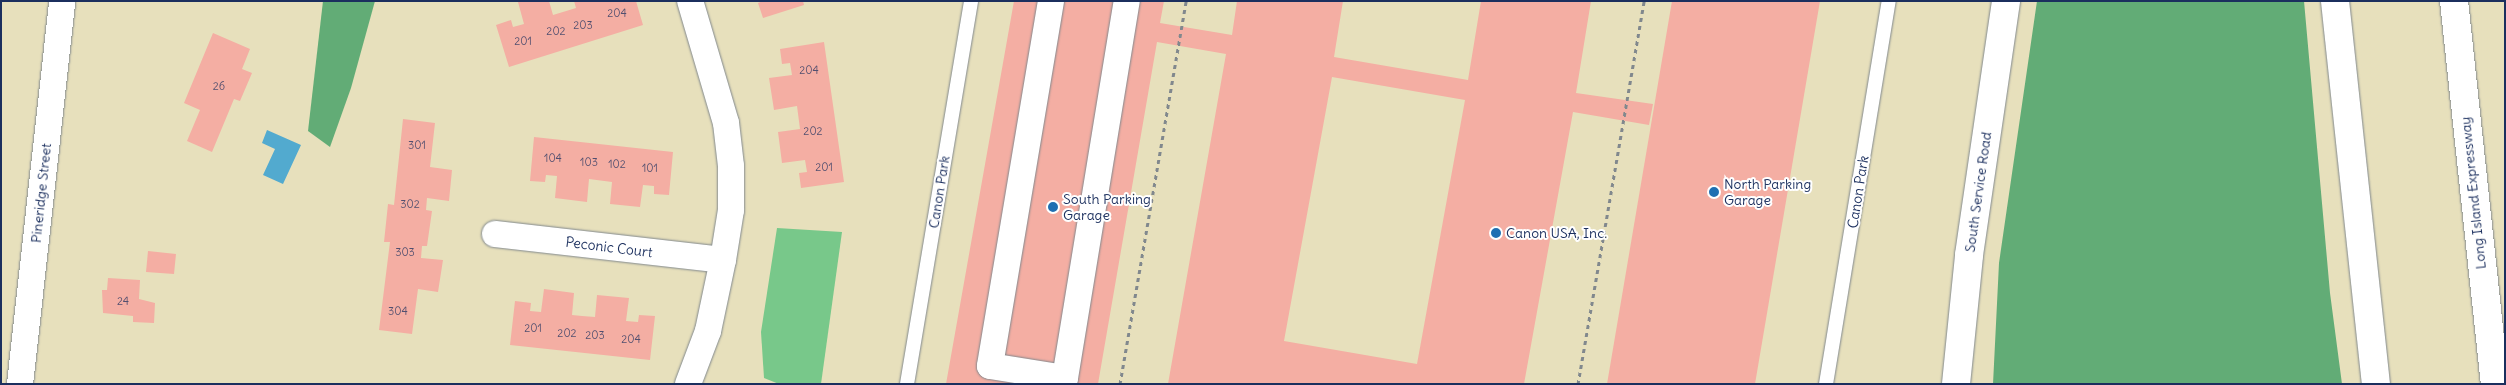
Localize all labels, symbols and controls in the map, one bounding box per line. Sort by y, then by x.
house number: 204 [607,6,627,20]
house number: 203 [573,18,593,32]
house number: 202 [546,24,566,38]
house number: 201 [514,34,532,48]
house number: 204 [799,63,819,77]
house number: 26 [213,79,225,93]
street label: Long Island Expressway [2457,116,2489,270]
house number: 202 [803,124,823,138]
street label: South Service Road [1961,131,1995,253]
house number: 301 [408,138,426,152]
street label: Pineridge Street [27,142,55,244]
house number: 104 [544,151,562,165]
street label: Canon Park [925,154,953,230]
street label: Canon Park [1844,154,1872,230]
house number: 103 [580,155,598,169]
house number: 102 [608,157,626,171]
house number: 201 [815,160,833,174]
house number: 101 [642,161,658,175]
place label: North Parking Garage [1724,176,1811,208]
marker: North Parking Garage [1708,186,1720,198]
place label: South Parking Garage [1063,191,1151,223]
house number: 302 [400,197,420,211]
marker: South Parking Garage [1047,201,1059,213]
place label: Canon USA, Inc. [1506,225,1607,241]
marker: Canon USA, Inc. [1490,227,1502,239]
street label: Peconic Court [565,233,653,261]
house number: 303 [395,245,415,259]
house number: 24 [117,294,129,308]
house number: 304 [388,304,408,318]
house number: 201 [524,321,542,335]
house number: 202 [557,326,577,340]
house number: 203 [585,328,605,342]
house number: 204 [621,332,641,346]

